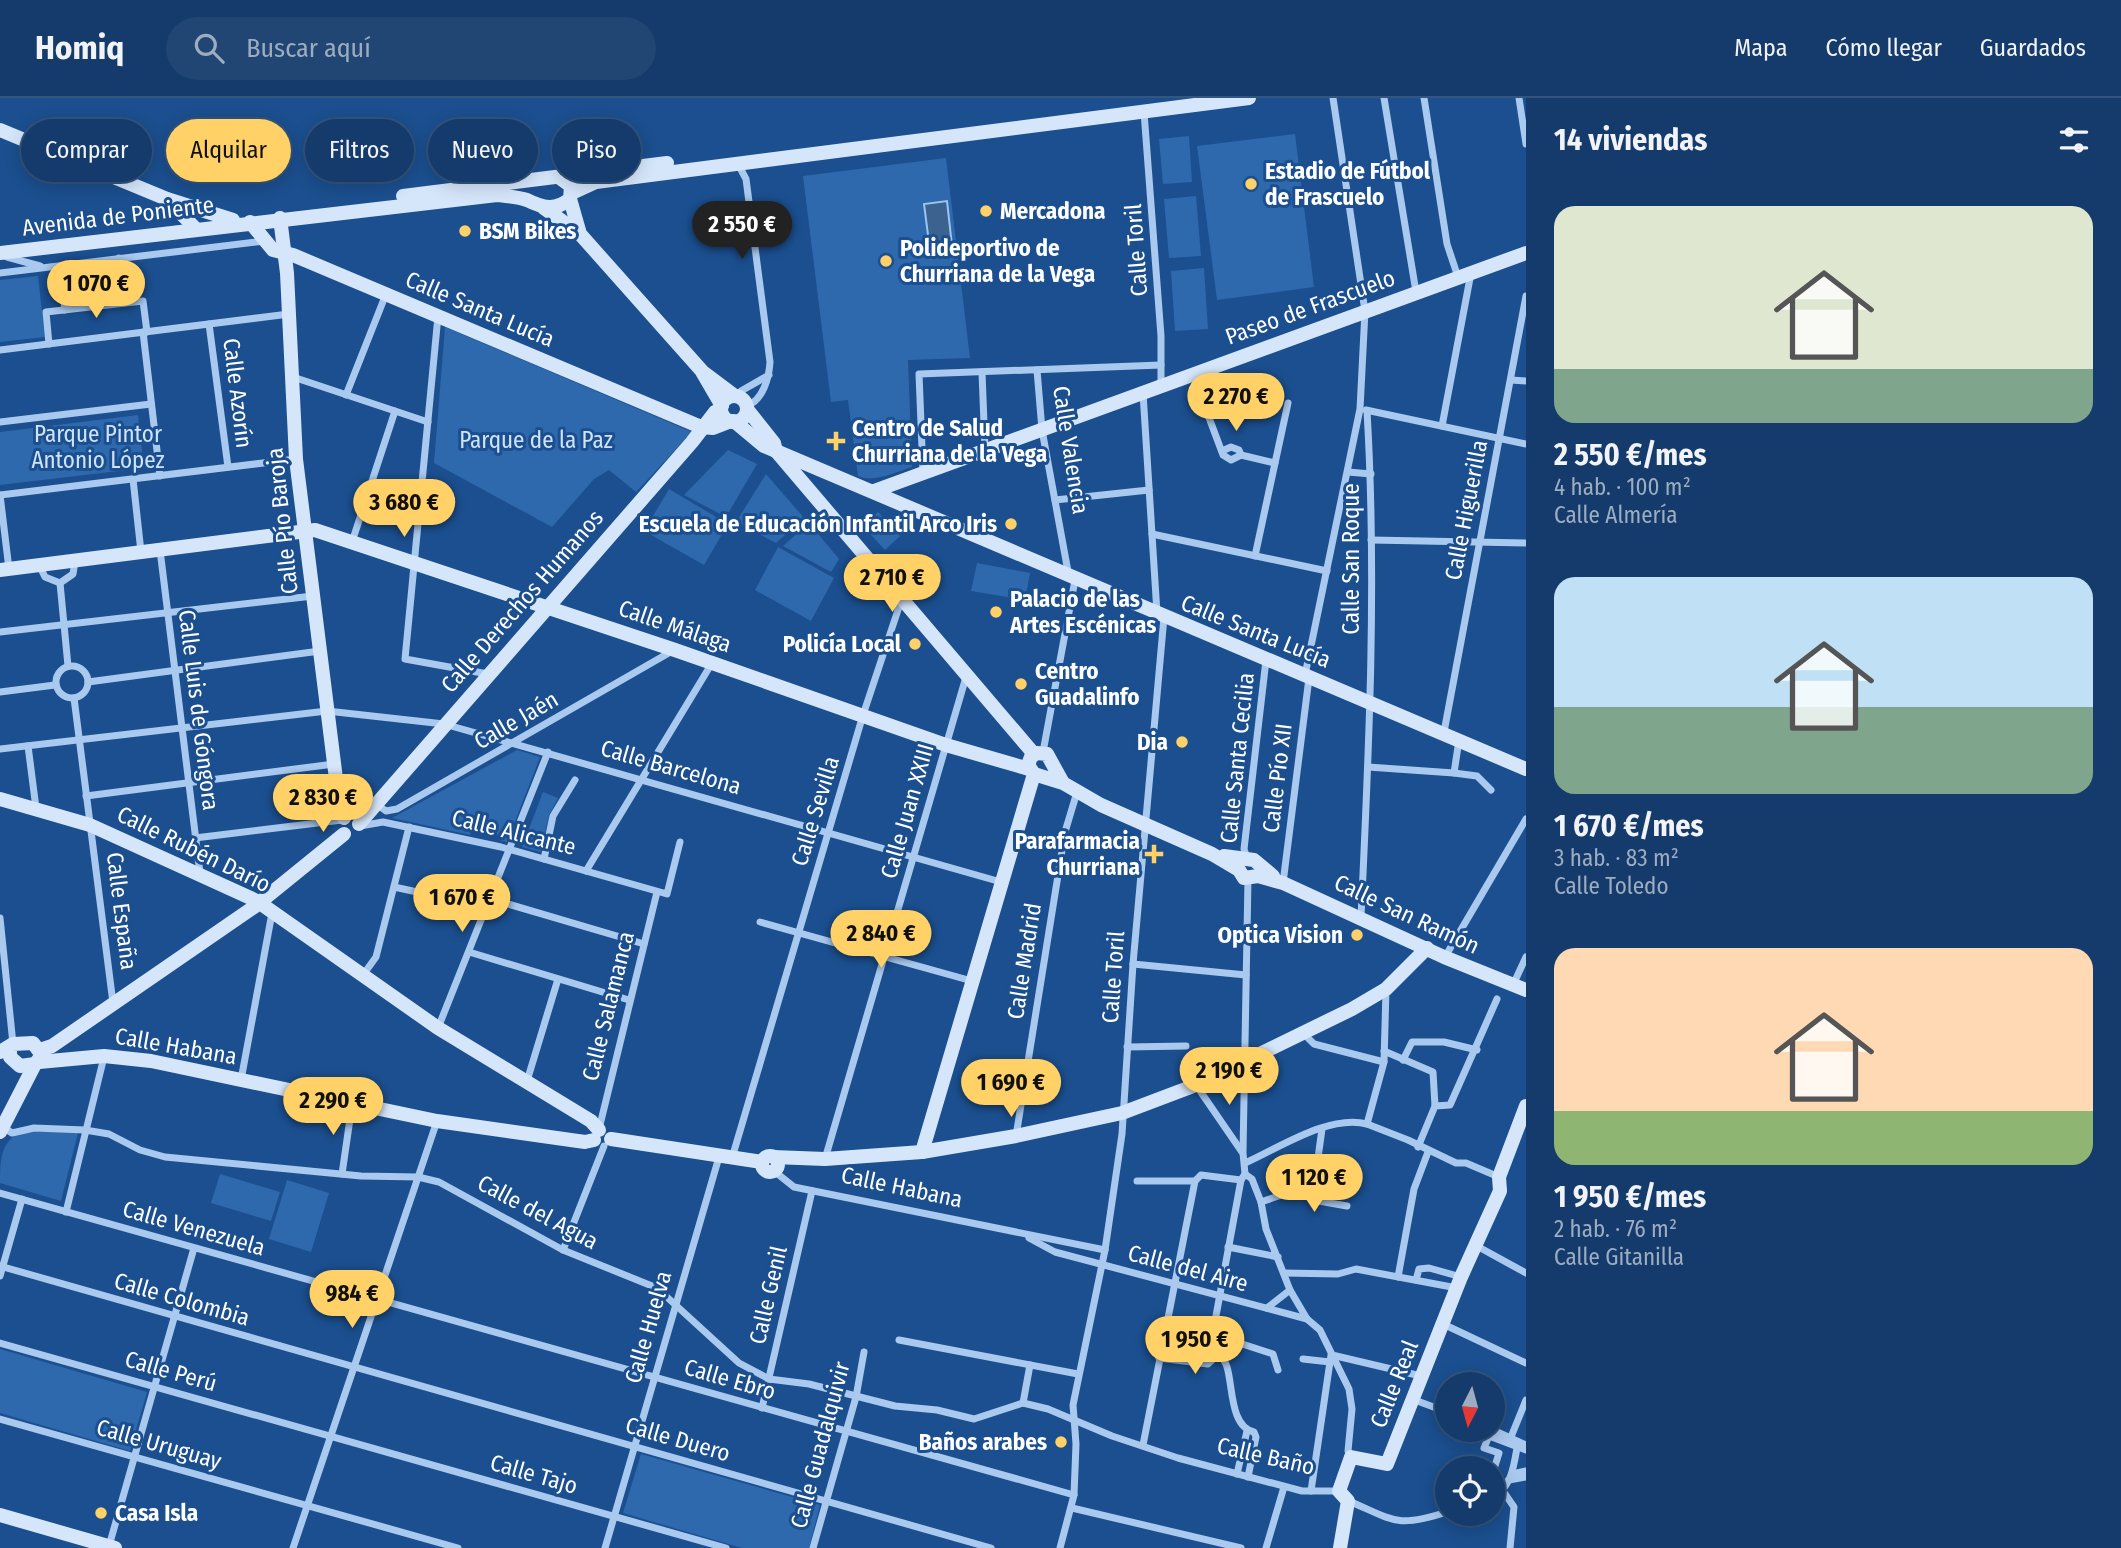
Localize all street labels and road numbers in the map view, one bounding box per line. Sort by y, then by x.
street label: Avenida de Poniente [21,190,215,242]
street label: Calle Toril [1119,203,1153,297]
street label: Paseo de Frascuelo [1221,263,1399,351]
street label: Calle Santa Lucía [401,265,559,353]
street label: Calle Azorín [217,337,259,449]
street label: Calle Valencia [1047,384,1095,516]
street label: Calle Higuerilla [1439,438,1493,582]
street label: Calle Pío Baroja [260,446,304,596]
street label: Calle San Roque [1337,483,1365,635]
street label: Calle Derechos Humanos [435,504,609,698]
street label: Calle Santa Lucía [1177,588,1335,674]
street label: Calle Málaga [615,594,735,658]
street label: Calle Luis de Góngora [173,608,225,812]
street label: Calle Santa Cecilia [1214,671,1260,845]
street label: Calle Jaén [469,685,563,755]
street label: Calle Pío XII [1256,722,1298,834]
street label: Calle Barcelona [598,734,744,800]
street label: Calle Juan XXIII [874,740,940,882]
street label: Calle Sevilla [785,753,845,869]
street label: Calle Rubén Darío [113,800,275,898]
street label: Calle Alicante [449,803,579,861]
street label: Calle España [101,850,143,972]
street label: Calle San Ramón [1330,868,1484,960]
street label: Calle Madrid [1001,901,1047,1021]
street label: Calle Salamanca [576,928,640,1084]
street label: Calle Toril [1096,930,1130,1024]
street label: Calle Habana [113,1022,239,1070]
street label: Calle Habana [839,1160,965,1214]
street label: Calle del Agua [473,1169,603,1255]
street label: Calle Venezuela [120,1194,268,1262]
street label: Calle del Aire [1125,1239,1251,1297]
street label: Calle Genil [743,1243,793,1347]
street label: Calle Colombia [111,1266,253,1332]
street label: Calle Huelva [619,1268,677,1386]
street label: Calle Real [1364,1336,1424,1432]
street label: Calle Perú [122,1345,220,1397]
street label: Calle Ebro [681,1353,779,1405]
street label: Calle Guadalquivir [784,1359,856,1531]
street label: Calle Duero [622,1411,734,1467]
street label: Calle Uruguay [93,1413,225,1475]
street label: Calle Baño [1214,1431,1318,1481]
street label: Calle Tajo [487,1448,581,1500]

